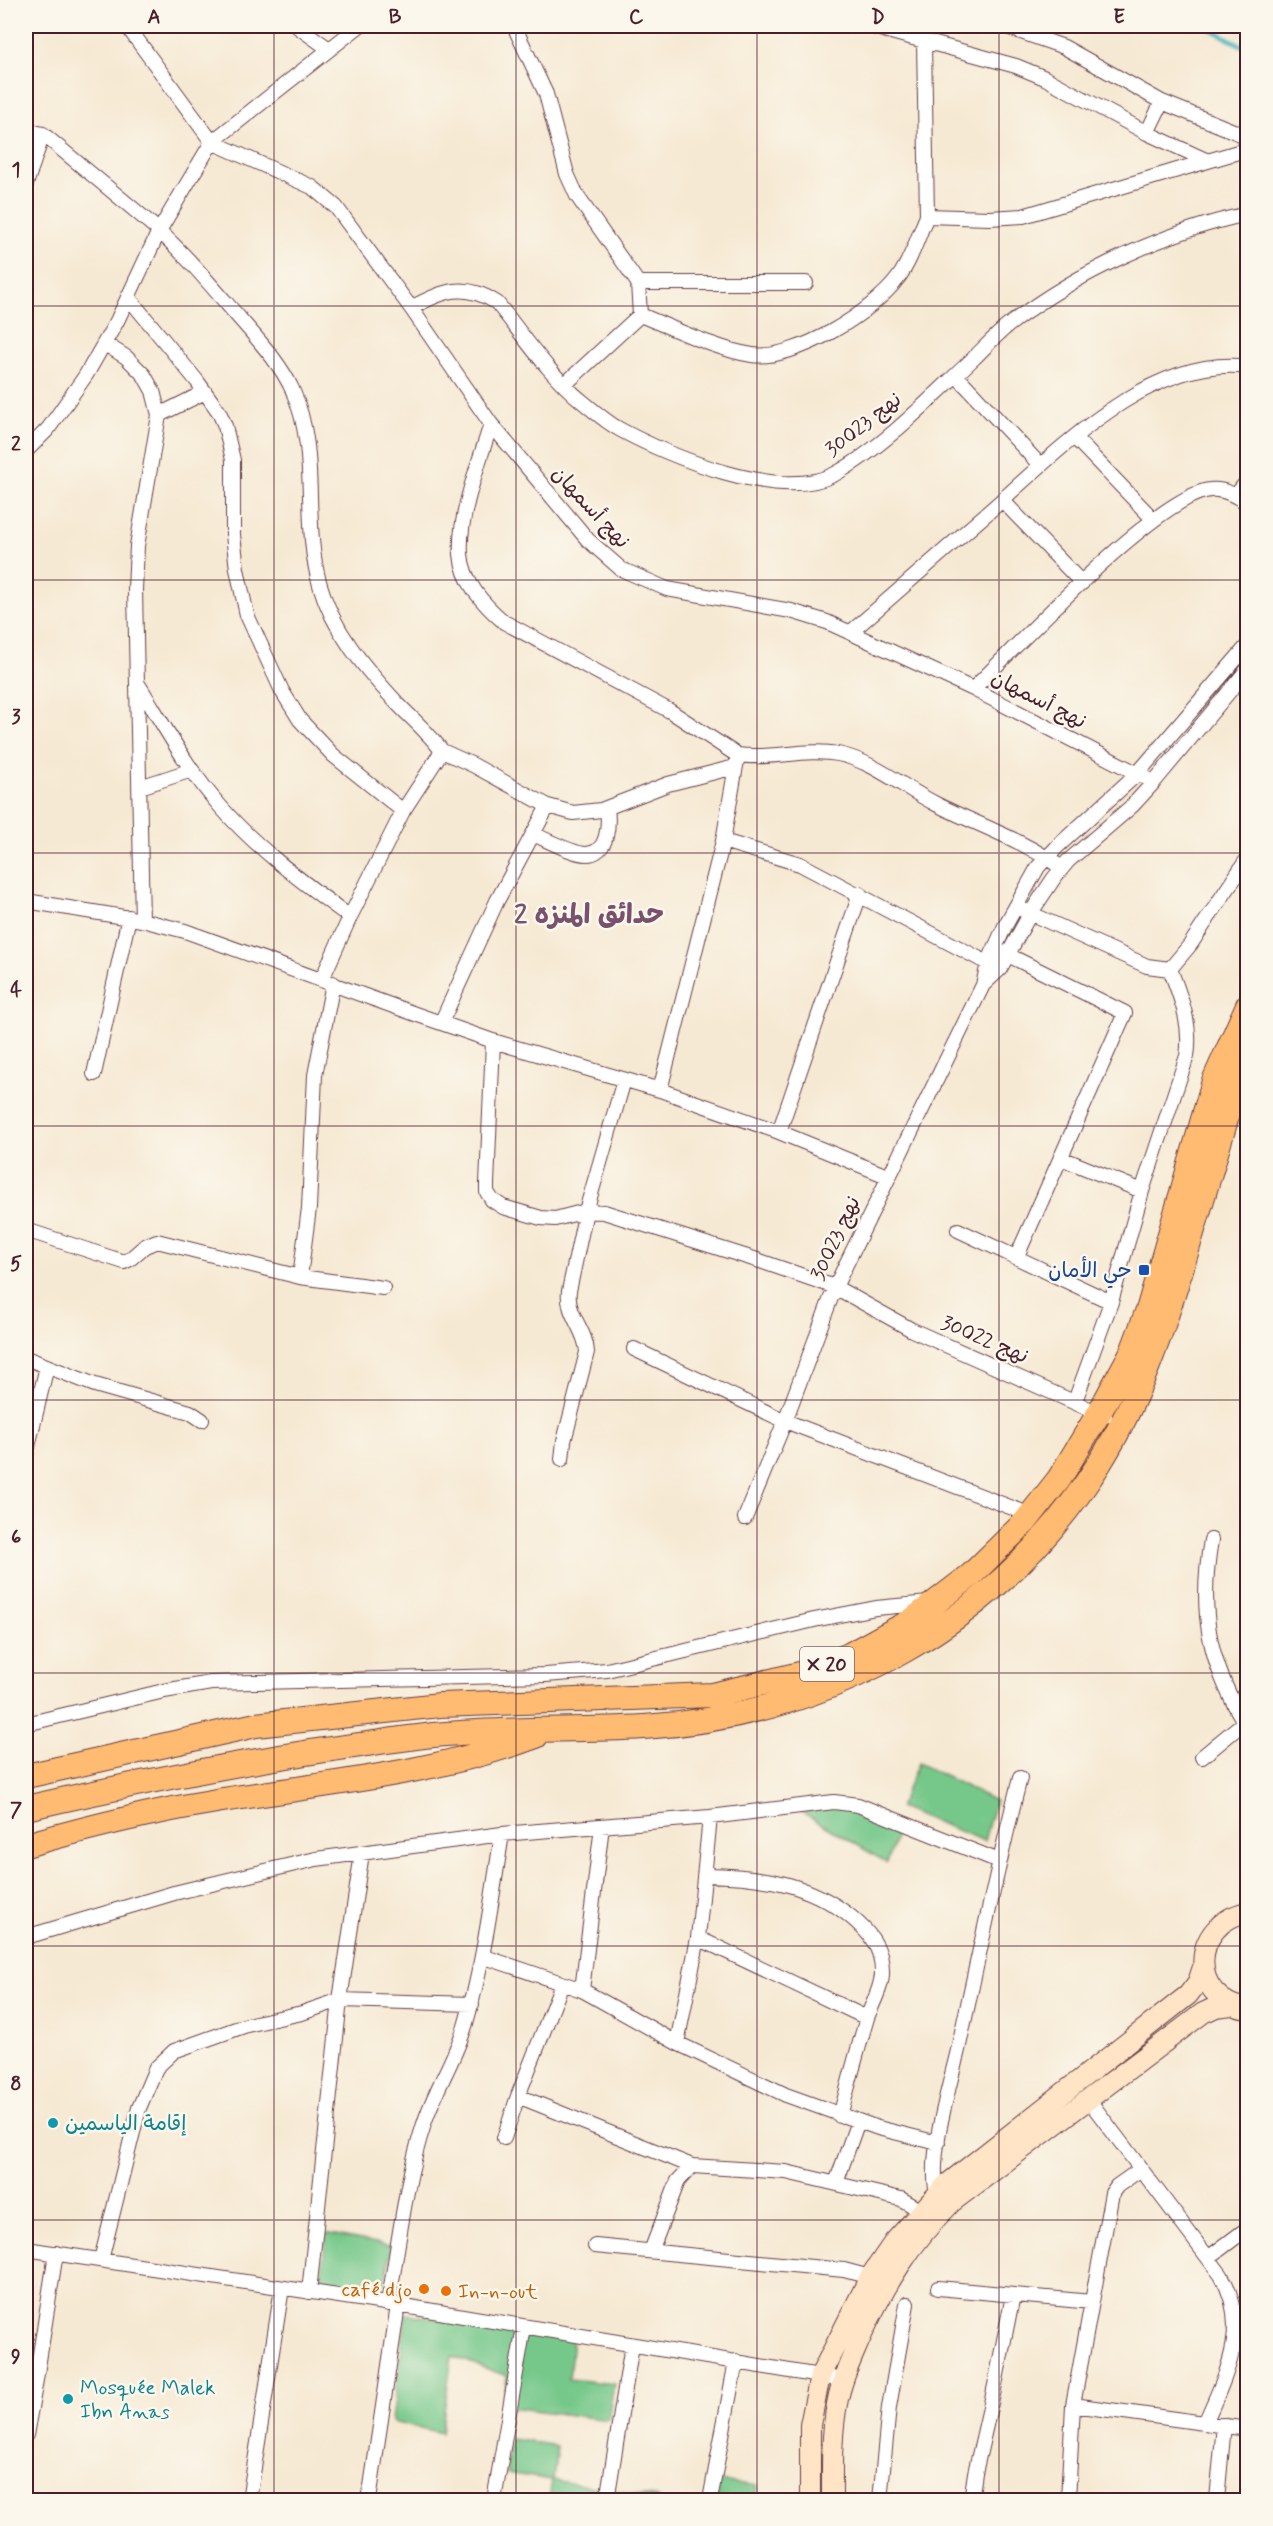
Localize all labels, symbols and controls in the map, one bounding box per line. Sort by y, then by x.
text: A [147,4,161,31]
text: B [389,4,402,31]
text: C [629,4,644,31]
text: D [871,4,885,31]
text: E [1113,4,1125,31]
text: 1 [12,157,20,184]
street label: نهج 30023 [819,386,908,464]
text: 2 [11,431,21,458]
street label: نهج أسمهان [545,460,636,555]
street label: نهج أسمهان [986,664,1091,736]
text: 3 [11,704,21,731]
district label: حدائق المنزه 2 [514,898,664,933]
text: 4 [10,977,22,1004]
street label: نهج 30023 [804,1192,868,1285]
text: 5 [10,1251,22,1278]
place label: حي الأمان [1048,1256,1132,1289]
marker: حي الأمان [1137,1263,1151,1277]
street label: نهج 30022 [937,1309,1033,1371]
text: 6 [11,1524,21,1551]
road number: X 20 [800,1647,854,1681]
text: 7 [10,1797,22,1824]
text: 8 [10,2071,22,2098]
place label: إقامة الياسمين [65,2110,186,2138]
marker: إقامة الياسمين [46,2116,60,2130]
place label: café djo [342,2276,412,2304]
place label: In-n-out [458,2278,538,2306]
marker: café djo [417,2282,431,2296]
marker: In-n-out [439,2284,453,2298]
text: 9 [11,2344,21,2371]
place label: Mosquée Malek Ibn Anas [80,2374,215,2426]
marker: Mosquée Malek Ibn Anas [61,2392,75,2406]

